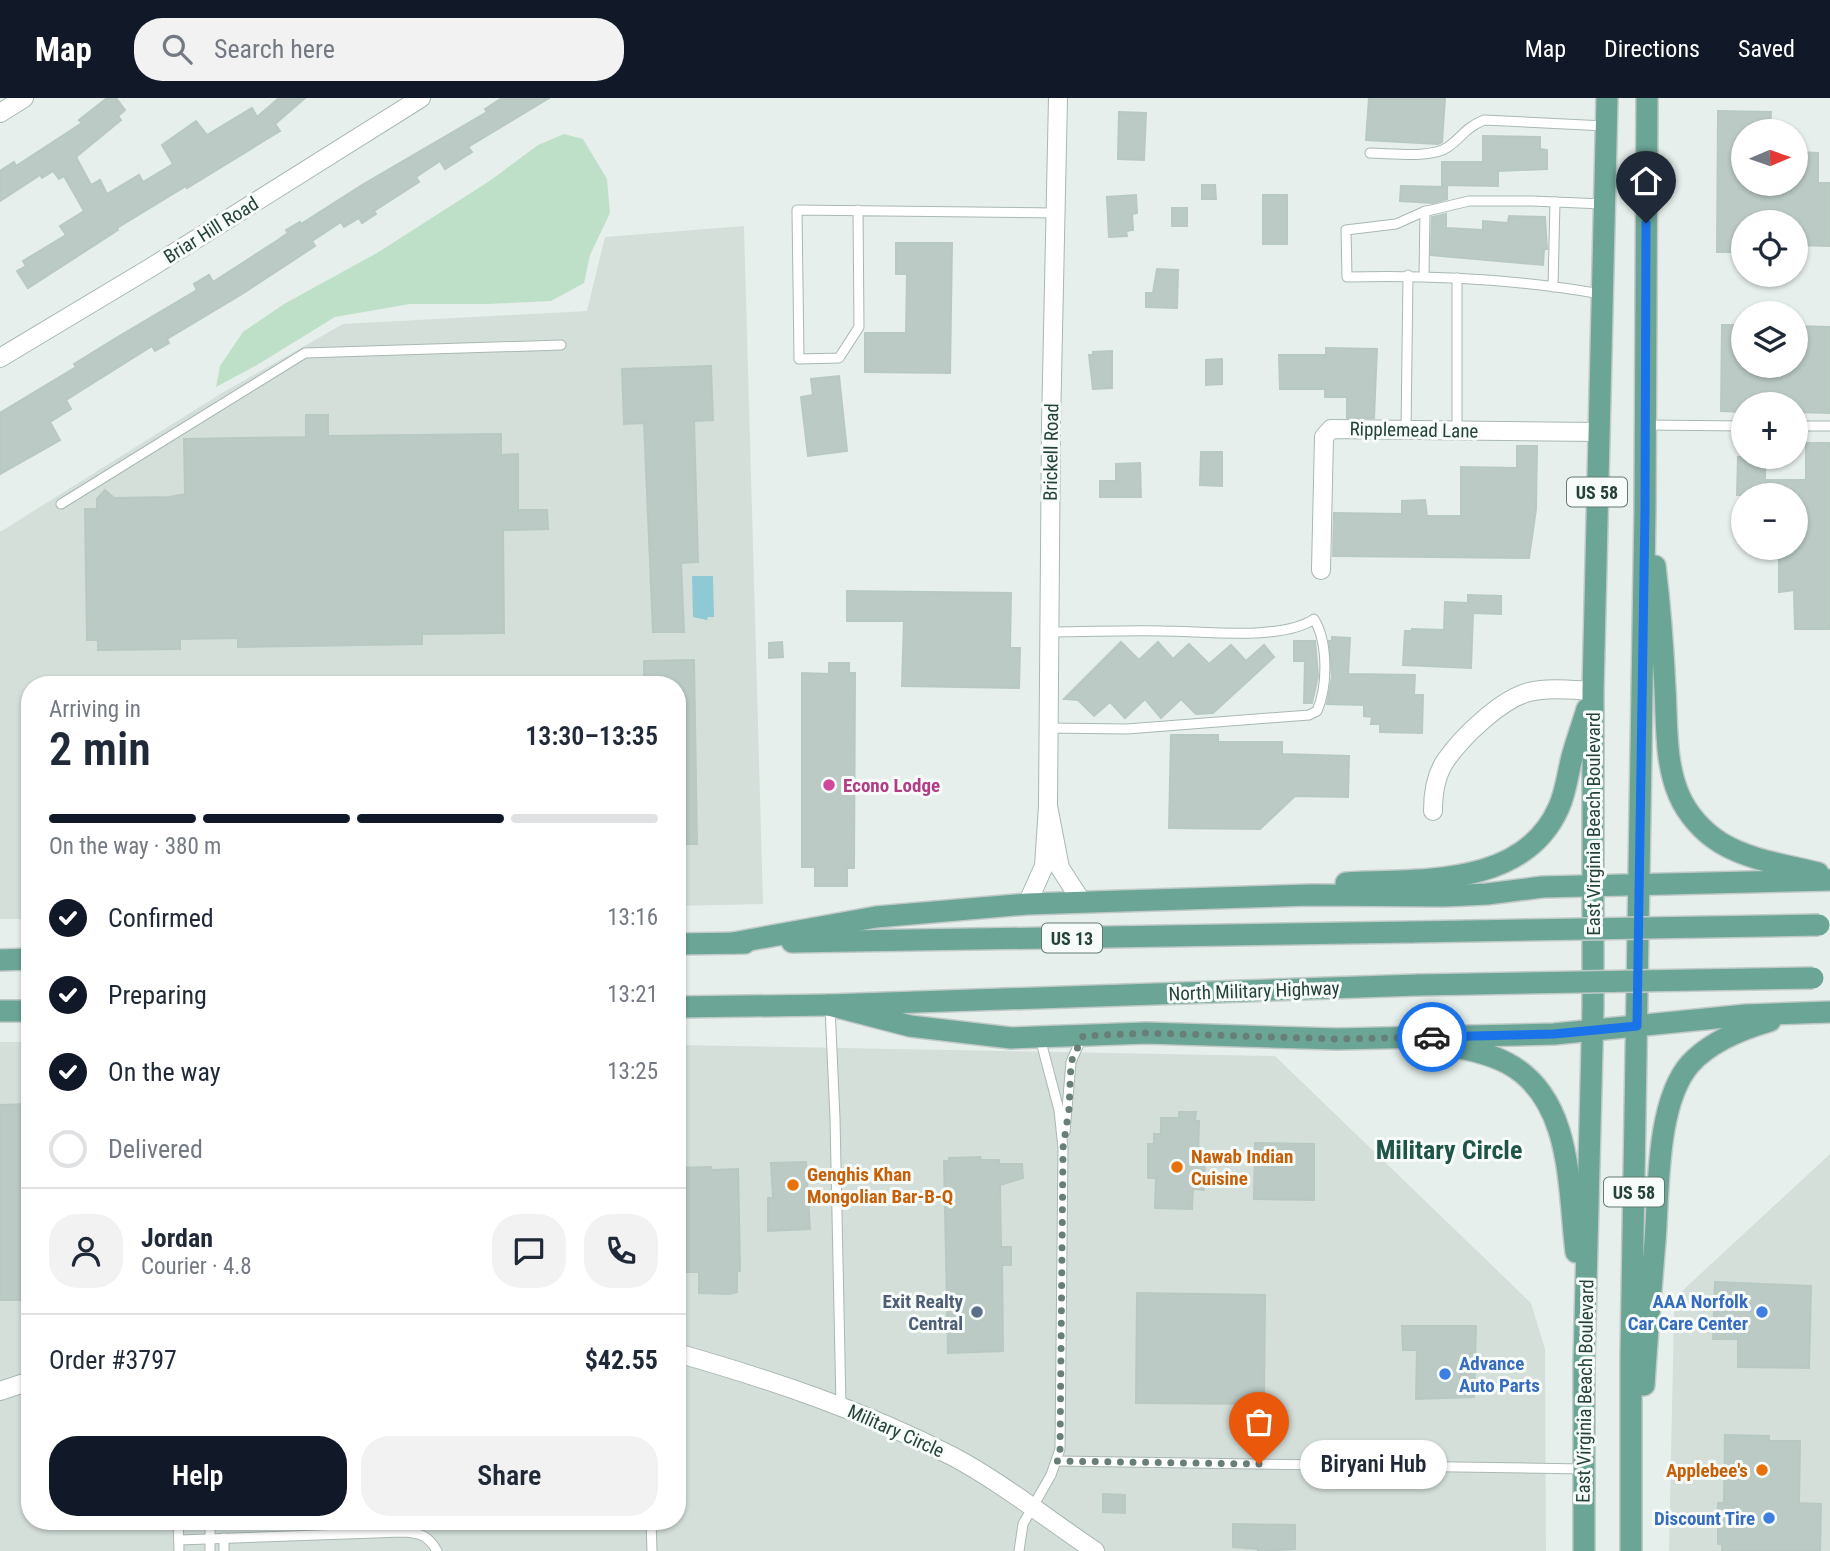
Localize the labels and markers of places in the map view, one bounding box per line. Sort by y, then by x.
pin [1616,151,1676,223]
place label: Econo Lodge [843,774,940,797]
marker: Econo Lodge [821,777,837,793]
place label: Nawab Indian Cuisine [1191,1145,1293,1190]
marker: Nawab Indian Cuisine [1169,1159,1185,1175]
place label: Genghis Khan Mongolian Bar-B-Q [807,1163,953,1208]
marker: Genghis Khan Mongolian Bar-B-Q [785,1177,801,1193]
place label: Exit Realty Central [882,1290,964,1335]
place label: AAA Norfolk Car Care Center [1628,1290,1749,1335]
marker: Exit Realty Central [969,1304,985,1320]
marker: AAA Norfolk Car Care Center [1754,1304,1770,1320]
place label: Advance Auto Parts [1459,1352,1540,1397]
marker: Advance Auto Parts [1437,1366,1453,1382]
pin [1229,1392,1289,1464]
callout: Biryani Hub [1301,1440,1448,1488]
place label: Applebee's [1666,1459,1748,1482]
marker: Applebee's [1754,1462,1770,1478]
place label: Discount Tire [1654,1507,1755,1530]
marker: Discount Tire [1761,1510,1777,1526]

